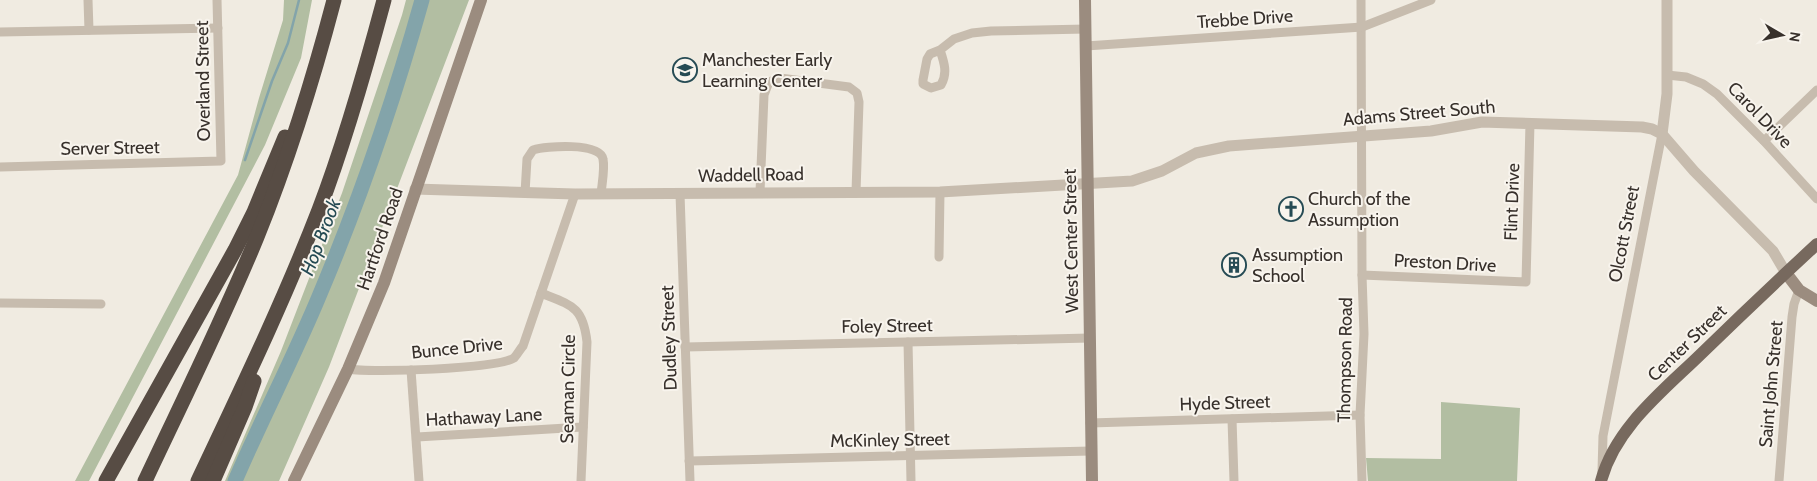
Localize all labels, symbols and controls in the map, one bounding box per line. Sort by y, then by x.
street label: Trebbe Drive [1196,5,1294,33]
north arrow [1757,10,1807,60]
street label: Overland Street [191,20,215,142]
text: N [1785,31,1805,43]
place label: Manchester Early Learning Center [702,49,832,92]
school or university icon: Manchester Early Learning Center [672,57,698,83]
street label: Carol Drive [1723,77,1797,153]
street label: Adams Street South [1342,95,1496,131]
street label: Server Street [60,136,160,160]
street label: Waddell Road [698,163,804,187]
street label: Flint Drive [1500,163,1524,241]
street label: West Center Street [1059,169,1083,313]
street label: Olcott Street [1604,184,1644,284]
street label: Hartford Road [352,185,408,293]
place label: Church of the Assumption [1308,188,1411,231]
water label: Hop Brook [295,195,346,279]
church icon: Church of the Assumption [1278,196,1304,222]
place label: Assumption School [1252,244,1343,287]
street label: Preston Drive [1393,249,1497,277]
building icon: Assumption School [1221,252,1247,278]
street label: Dudley Street [656,285,682,391]
street label: Thompson Road [1333,297,1357,423]
street label: Center Street [1643,300,1731,386]
street label: Foley Street [841,314,933,338]
street label: Saint John Street [1754,320,1788,448]
street label: Bunce Drive [410,332,504,364]
street label: Seaman Circle [556,334,580,444]
street label: Hyde Street [1179,390,1271,416]
street label: Hathaway Lane [425,403,543,431]
street label: McKinley Street [830,428,950,452]

